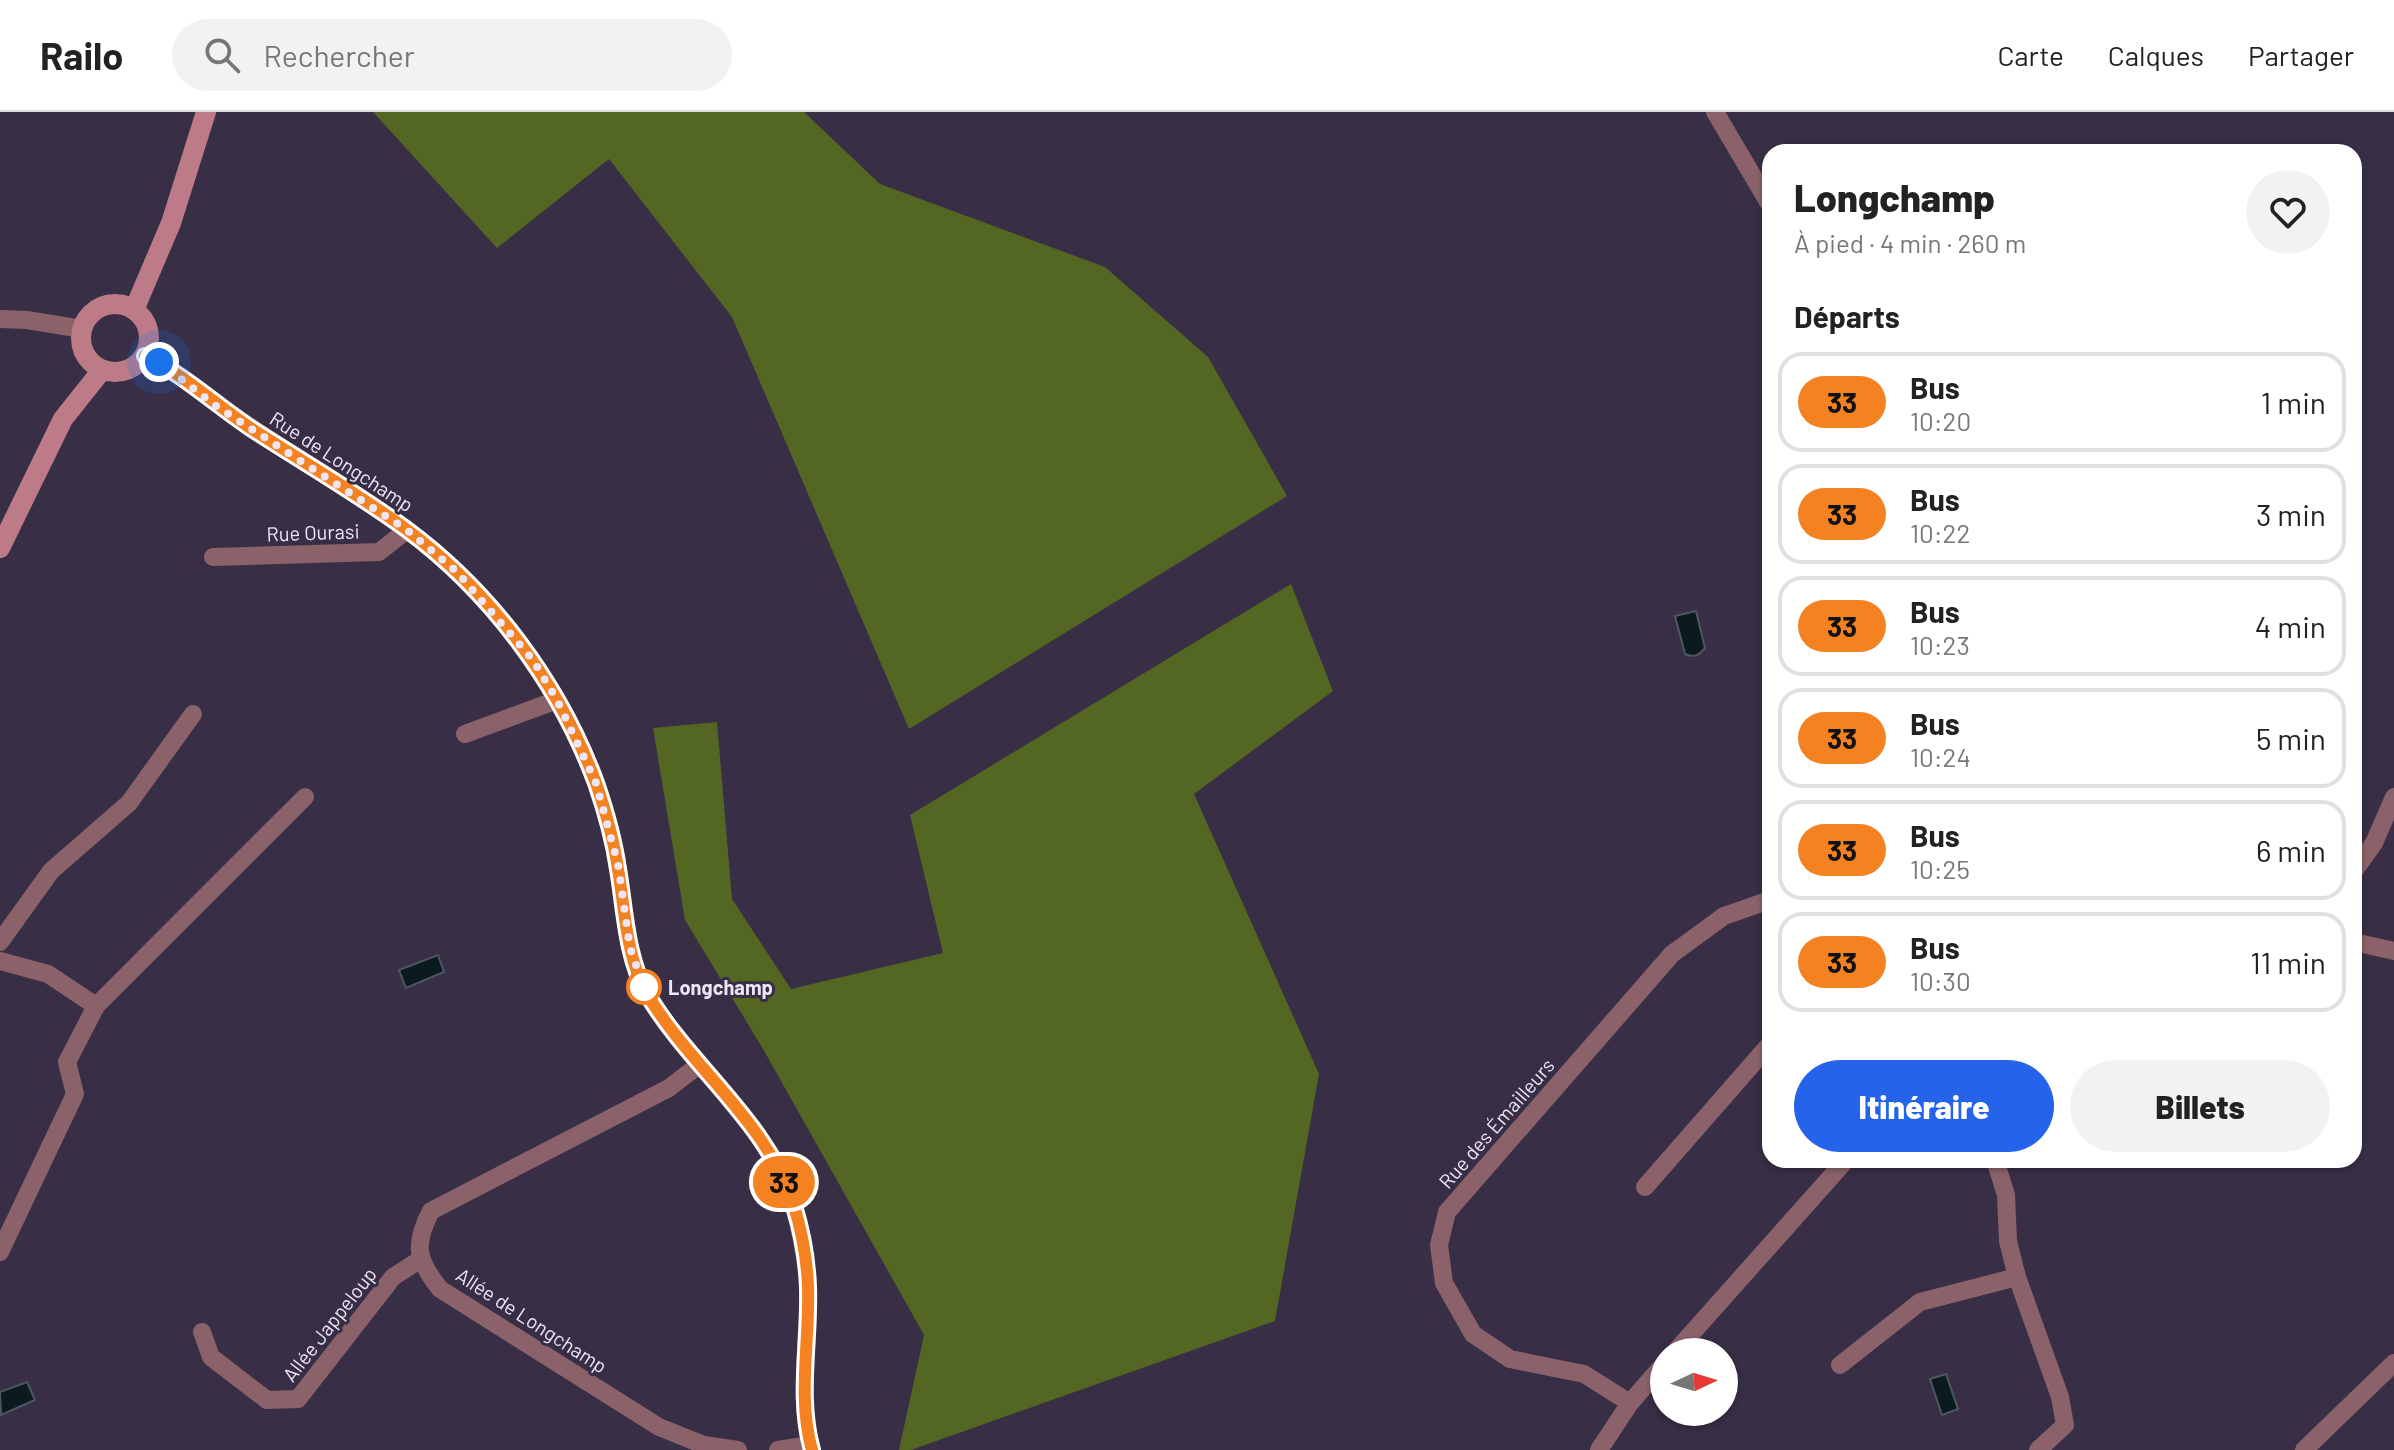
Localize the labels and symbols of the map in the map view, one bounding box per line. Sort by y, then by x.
your location [139,342,179,382]
street label: Rue de Longchamp [266,406,418,516]
street label: Rue Ourasi [266,518,360,546]
marker: Longchamp [627,970,661,1004]
place label: Longchamp [668,975,773,999]
street label: Rue des Émailleurs [1433,1053,1559,1193]
line badge: 33 [748,1156,820,1208]
street label: Allée Jappeloup [277,1262,381,1386]
street label: Allée de Longchamp [452,1262,612,1378]
north arrow [1650,1338,1738,1426]

